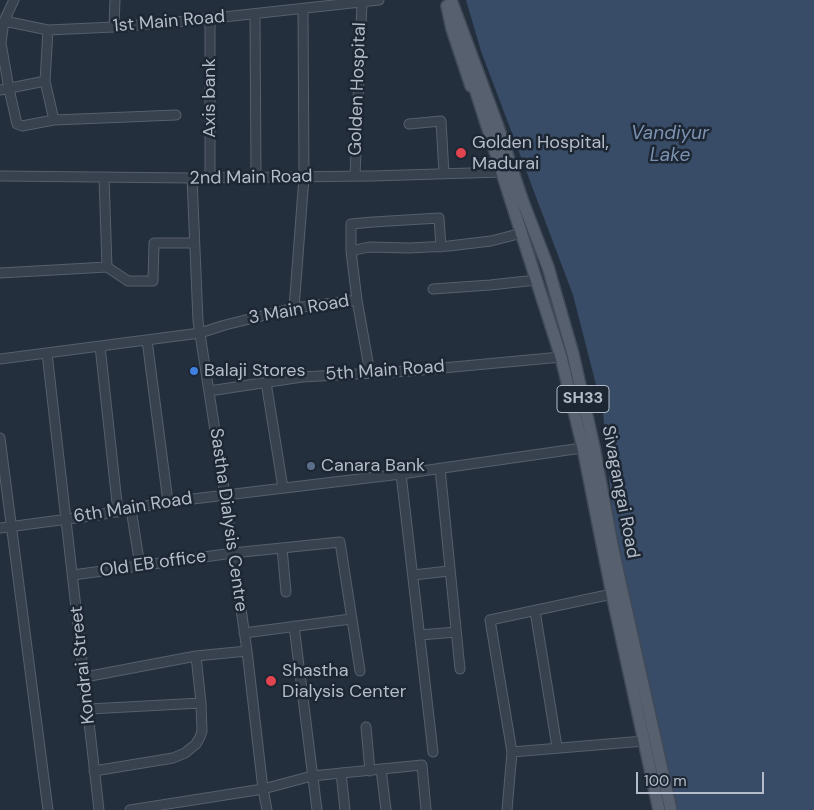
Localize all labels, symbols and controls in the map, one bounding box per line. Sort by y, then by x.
street label: 1st Main Road [112,6,226,38]
street label: Golden Hospital [345,22,371,156]
street label: Axis bank [199,58,221,138]
water label: Vandiyur Lake [631,123,709,167]
place label: Golden Hospital, Madurai [472,132,609,174]
marker: Golden Hospital, Madurai [454,146,468,160]
street label: 2nd Main Road [189,166,313,190]
street label: 3 Main Road [247,291,351,329]
street label: 5th Main Road [325,356,445,386]
place label: Balaji Stores [204,360,305,382]
marker: Balaji Stores [188,365,200,377]
road number: SH33 [557,386,609,412]
street label: Sivagangai Road [597,424,643,560]
street label: Sastha Dialysis Centre [204,427,252,613]
place label: Canara Bank [321,455,425,477]
marker: Canara Bank [305,460,317,472]
street label: 6th Main Road [72,488,194,528]
street label: Old EB office [98,546,208,582]
street label: Kondrai Street [66,605,100,725]
place label: Shastha Dialysis Center [282,660,406,702]
marker: Shastha Dialysis Center [264,674,278,688]
scale bar [639,762,766,794]
text: 100 m [644,771,687,791]

